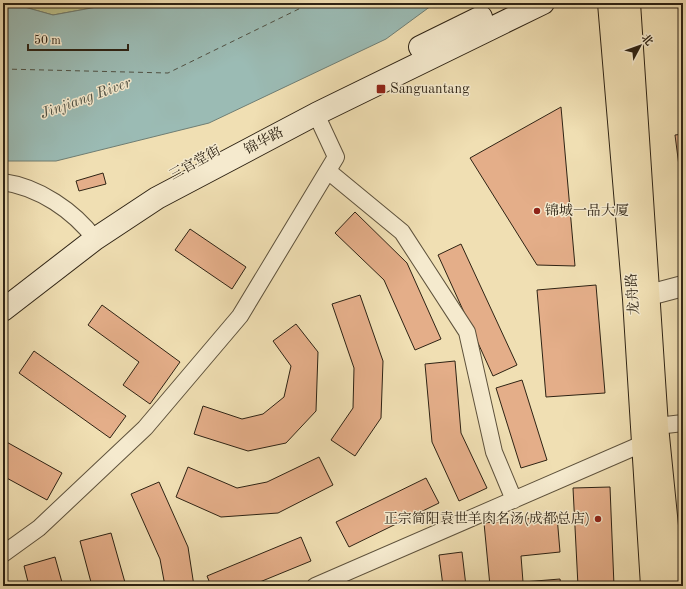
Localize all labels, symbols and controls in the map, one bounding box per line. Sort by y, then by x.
scale bar [28,26,128,52]
north arrow [620,26,660,66]
text: 北 [639,32,655,48]
text: 50 m [34,34,61,47]
water label: Jinjiang River [39,76,134,122]
place label: Sanguantang [390,82,470,96]
marker: Sanguantang [375,83,387,95]
street label: 锦华路 [242,124,286,157]
street label: 三官堂街 [167,142,223,183]
place label: 锦城一品大厦 [545,203,629,218]
marker: 锦城一品大厦 [532,206,542,216]
street label: 龙舟路 [624,273,641,316]
place label: 正宗简阳袁世羊肉名汤(成都总店) [384,511,590,526]
marker: 正宗简阳袁世羊肉名汤(成都总店) [593,514,603,524]

